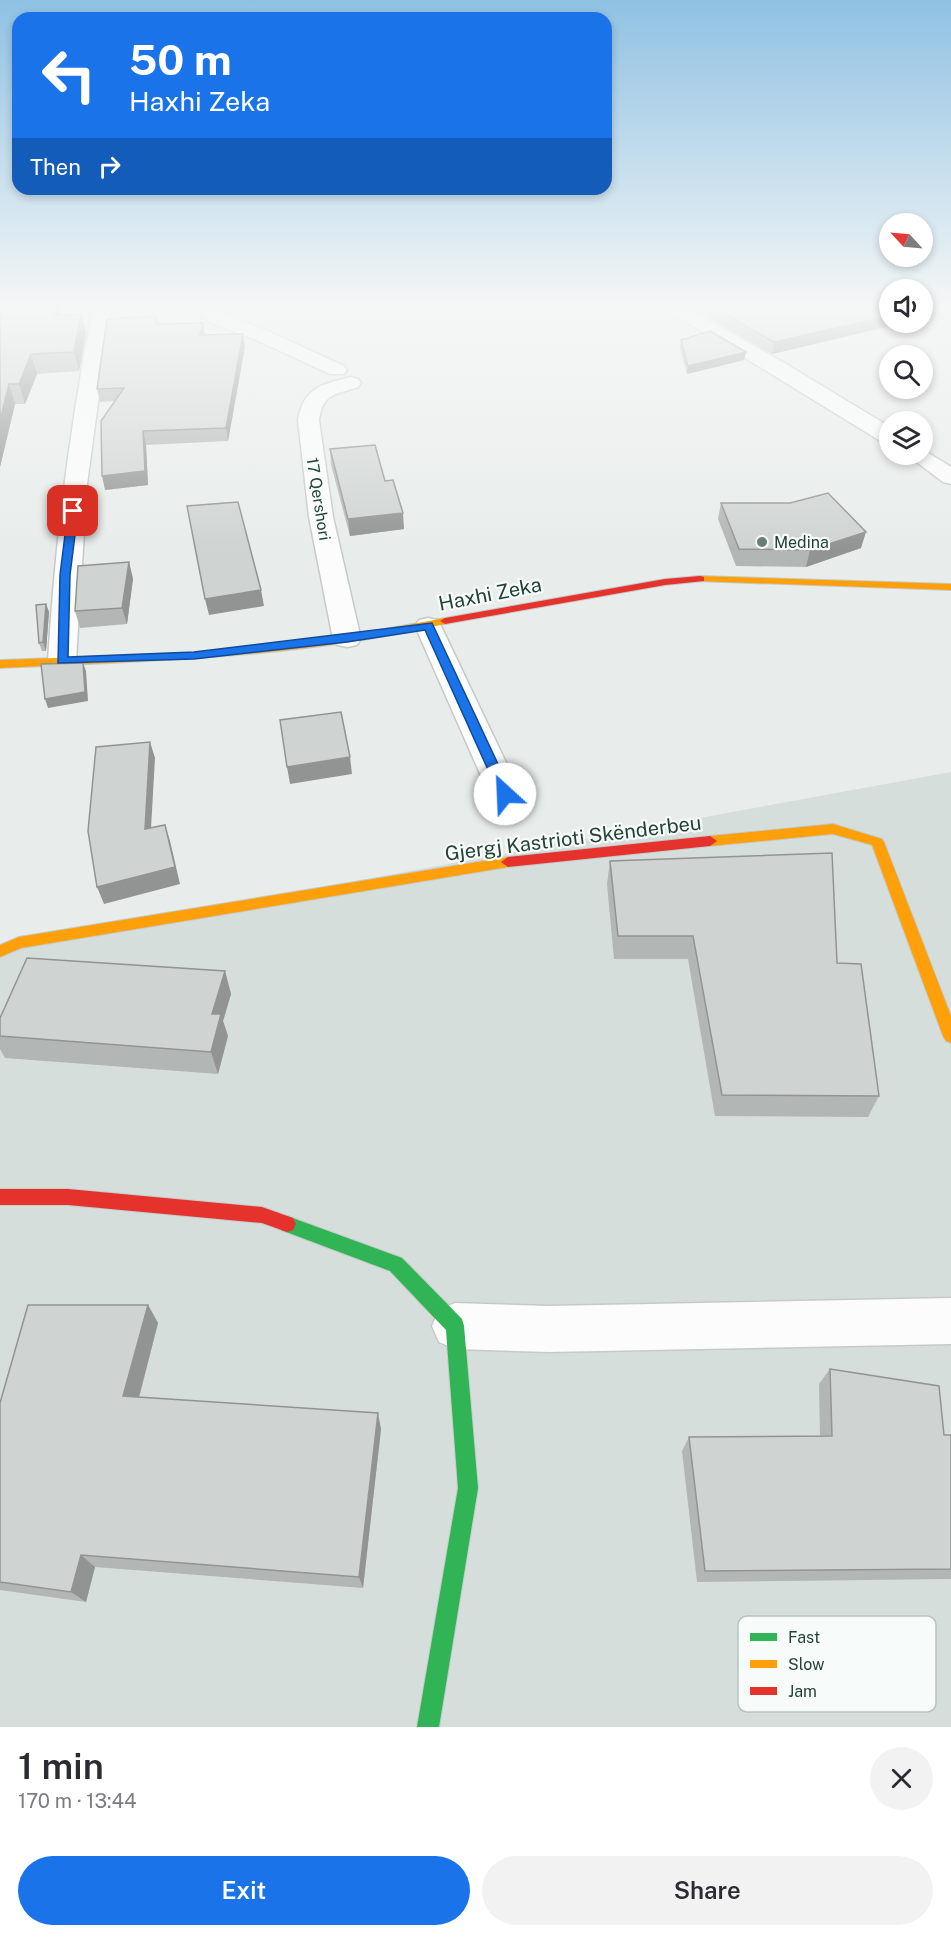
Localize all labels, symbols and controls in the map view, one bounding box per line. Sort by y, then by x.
text: 50 m [129,35,232,84]
icon: left [30,36,108,114]
text: Haxhi Zeka [129,85,270,117]
icon: right [93,150,126,183]
text: Then [30,154,81,180]
north arrow [879,213,933,267]
map controls [879,213,933,465]
button: sound [879,279,933,333]
button: search [879,345,933,399]
button: layers [879,411,933,465]
street label: 17 Qershori [303,456,334,542]
pin [47,485,98,536]
icon: arrive [56,494,89,527]
place label: Medina [774,533,829,552]
marker: Medina [755,535,769,549]
street label: Haxhi Zeka [436,572,544,616]
position arrow [473,762,537,826]
street label: Gjergj Kastrioti Skënderbeu [443,810,703,866]
legend [738,1616,936,1712]
text: Fast [788,1628,820,1647]
text: Slow [788,1655,825,1674]
text: Jam [788,1682,817,1701]
text: 1 min [18,1745,104,1787]
button: close [870,1747,933,1810]
text: 170 m · 13:44 [18,1789,137,1813]
button: Exit [18,1856,470,1925]
button: Share [482,1856,933,1925]

